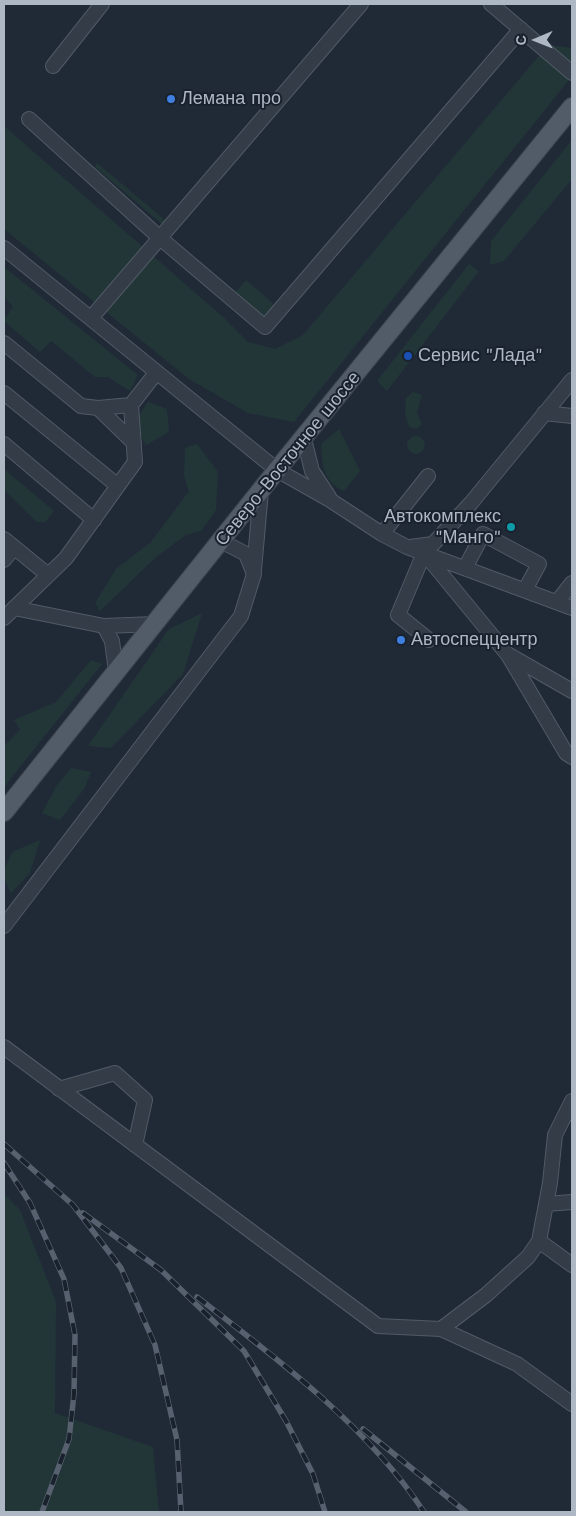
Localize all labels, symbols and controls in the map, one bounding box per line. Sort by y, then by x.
north arrow [511,15,561,65]
text: С [513,35,529,45]
place label: Лемана про [181,88,281,110]
marker: Лемана про [165,93,177,105]
place label: Сервис "Лада" [418,345,543,367]
marker: Сервис "Лада" [402,350,414,362]
street label: Северо-Восточное шоссе [211,367,365,551]
place label: Автокомплекс "Манго" [384,506,501,548]
marker: Автокомплекс "Манго" [505,521,517,533]
place label: Автоспеццентр [411,629,538,651]
marker: Автоспеццентр [395,634,407,646]

